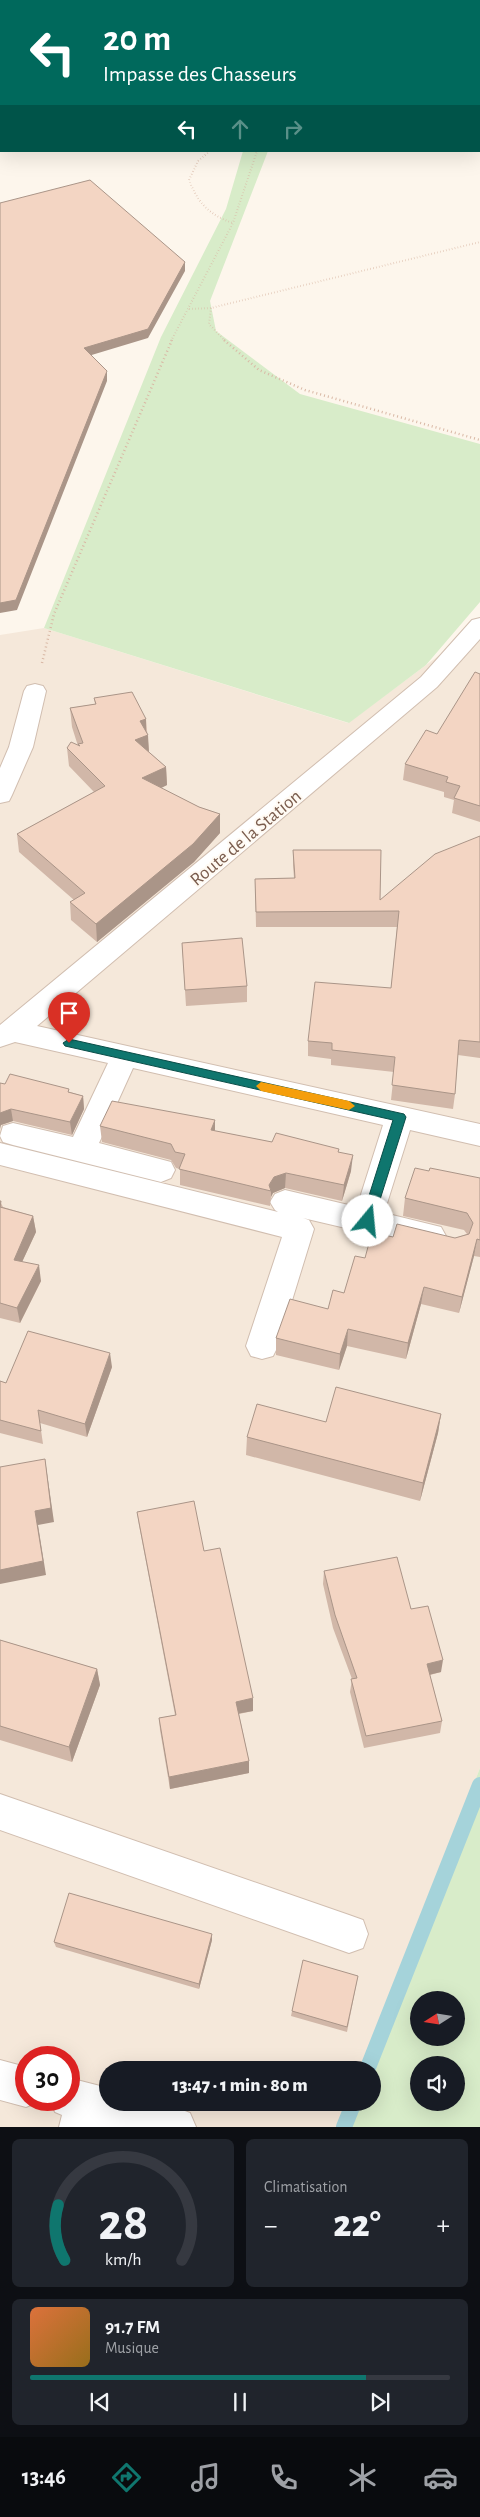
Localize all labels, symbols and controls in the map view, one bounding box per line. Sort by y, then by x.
icon: left [20,20,85,85]
text: 20 m [103,22,171,57]
text: Impasse des Chasseurs [103,63,297,85]
icon: left [173,115,201,143]
icon: ahead [226,115,254,143]
icon: right [279,115,307,143]
street label: Route de la Station [187,786,305,890]
pin [48,992,90,1043]
icon: arrive [55,999,83,1027]
position arrow [341,1194,393,1246]
north arrow [410,1991,465,2046]
map controls [410,1991,465,2111]
speed limit sign: 30 [15,2046,80,2111]
button: sound [410,2056,465,2111]
text: 13:47 · 1 min · 80 m [172,2076,308,2095]
text: Climatisation [264,2179,348,2195]
text: 28 [98,2197,148,2249]
text: 22° [333,2206,381,2244]
text: − [264,2212,277,2240]
text: + [437,2212,450,2240]
text: km/h [105,2251,141,2269]
text: 91.7 FM [105,2318,160,2337]
text: Musique [105,2340,159,2356]
icon: previous [86,2388,114,2416]
icon: pause [226,2388,254,2416]
icon: next [366,2388,394,2416]
icon: directions [109,2460,144,2495]
icon: music [188,2460,223,2495]
icon: phone [266,2460,301,2495]
icon: climate [345,2460,380,2495]
icon: car [423,2460,458,2495]
text: 13:46 [22,2466,66,2488]

